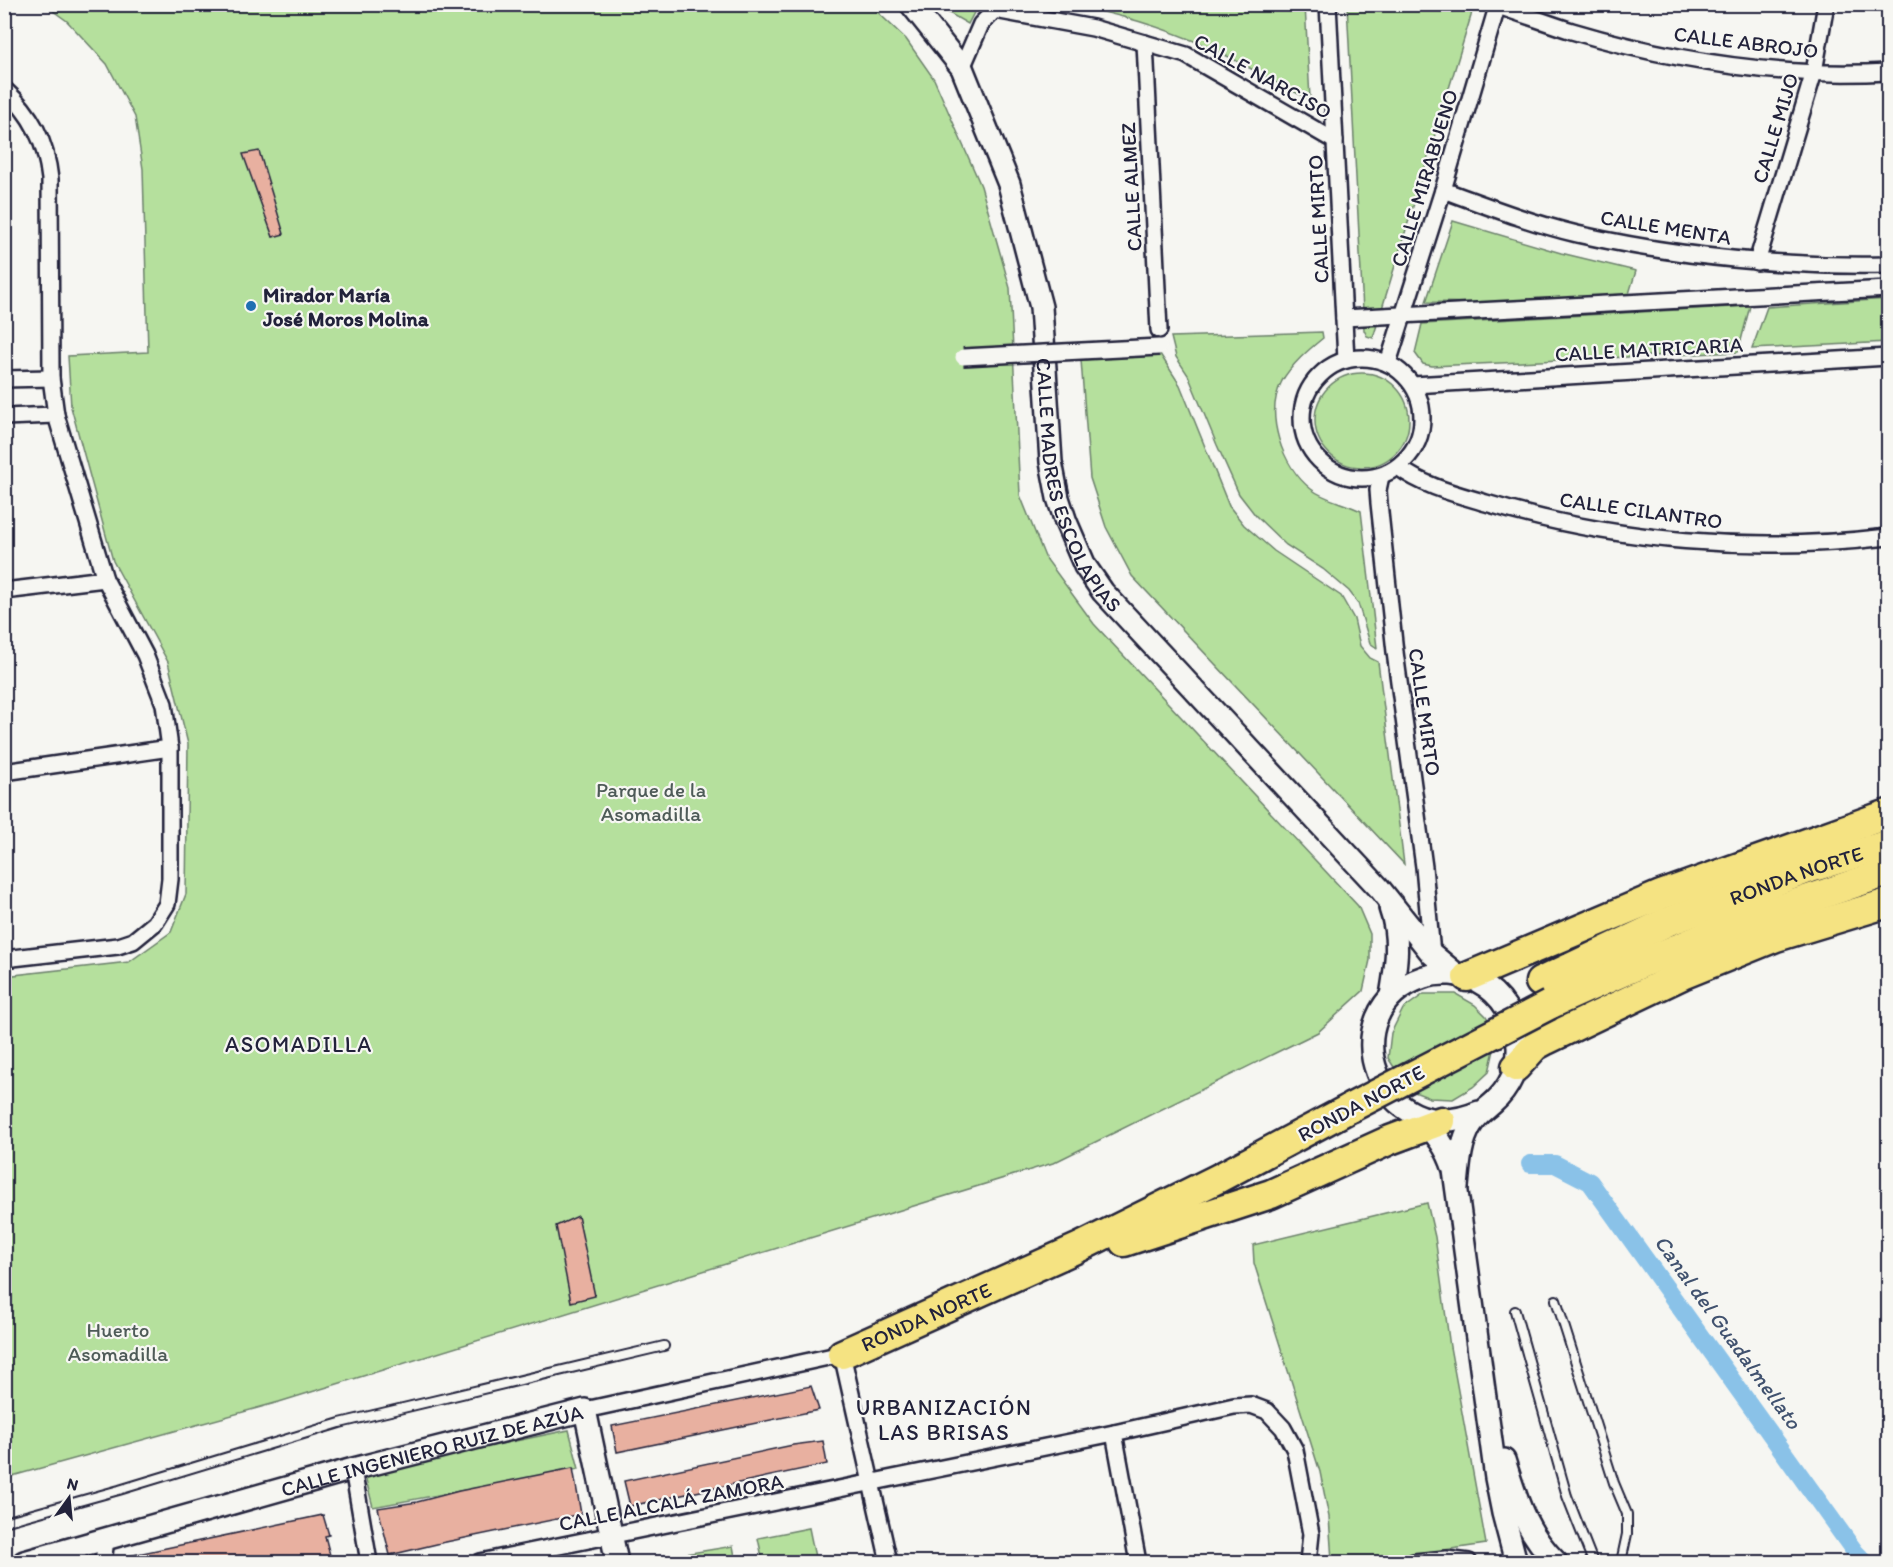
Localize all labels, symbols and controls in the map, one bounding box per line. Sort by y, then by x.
street label: CALLE ABROJO [1672,21,1820,63]
street label: CALLE NARCISO [1190,28,1336,124]
street label: CALLE MIJO [1746,70,1804,186]
street label: CALLE MIRABUENO [1385,86,1463,270]
street label: CALLE ALMEZ [1115,122,1147,252]
street label: CALLE MIRTO [1302,154,1334,284]
street label: CALLE MENTA [1599,204,1734,250]
place label: Mirador María José Moros Molina [262,282,430,331]
marker: Mirador María José Moros Molina [244,299,258,313]
street label: CALLE MATRICARIA [1554,332,1744,366]
street label: CALLE MADRES ESCOLAPIAS [1032,357,1127,617]
street label: CALLE CILANTRO [1558,486,1724,534]
street label: CALLE MIRTO [1404,646,1446,778]
park label: Parque de la Asomadilla [596,777,706,826]
street label: RONDA NORTE [1726,840,1866,910]
district label: ASOMADILLA [225,1031,373,1058]
street label: RONDA NORTE [1293,1059,1429,1147]
water label: Canal del Guadalmellato [1649,1230,1808,1435]
street label: RONDA NORTE [857,1276,995,1356]
park label: Huerto Asomadilla [68,1317,168,1366]
district label: URBANIZACIÓN LAS BRISAS [856,1394,1032,1446]
street label: CALLE INGENIERO RUIZ DE AZÚA [278,1398,586,1501]
north arrow [39,1468,99,1528]
street label: CALLE ALCALÁ ZAMORA [557,1468,786,1536]
text: N [65,1473,80,1495]

